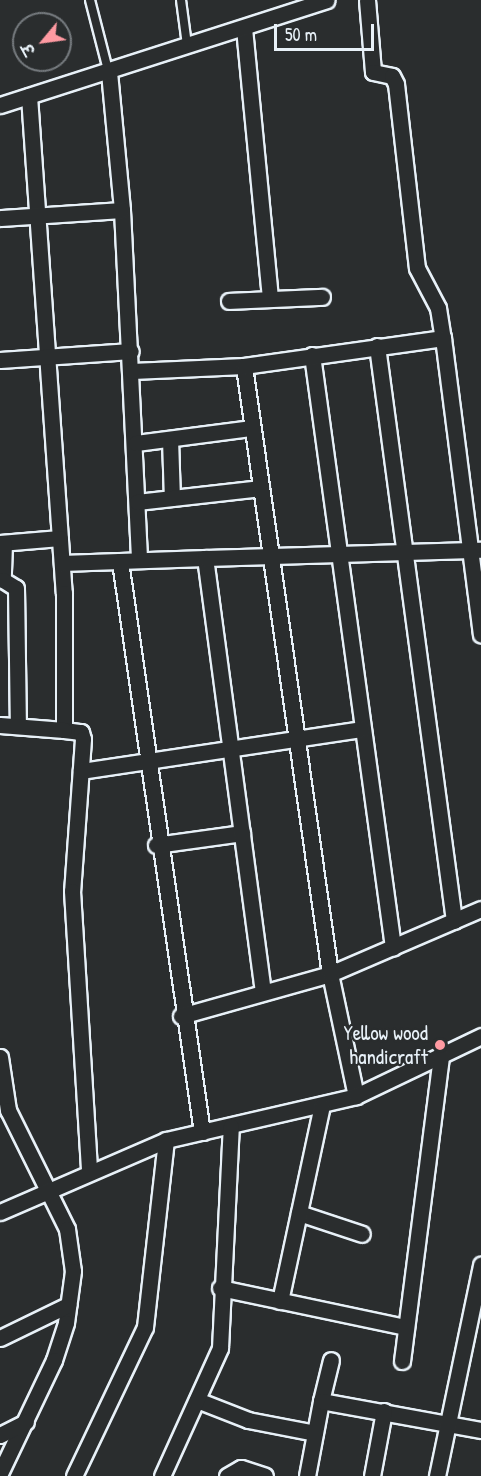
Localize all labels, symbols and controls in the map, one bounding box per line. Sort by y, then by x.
north arrow [12,12,72,72]
scale bar [277,12,378,50]
text: 50 m [285,22,317,47]
text: उ [16,40,40,60]
place label: Yellow wood handicraft [343,1020,428,1070]
marker: Yellow wood handicraft [433,1038,447,1052]

